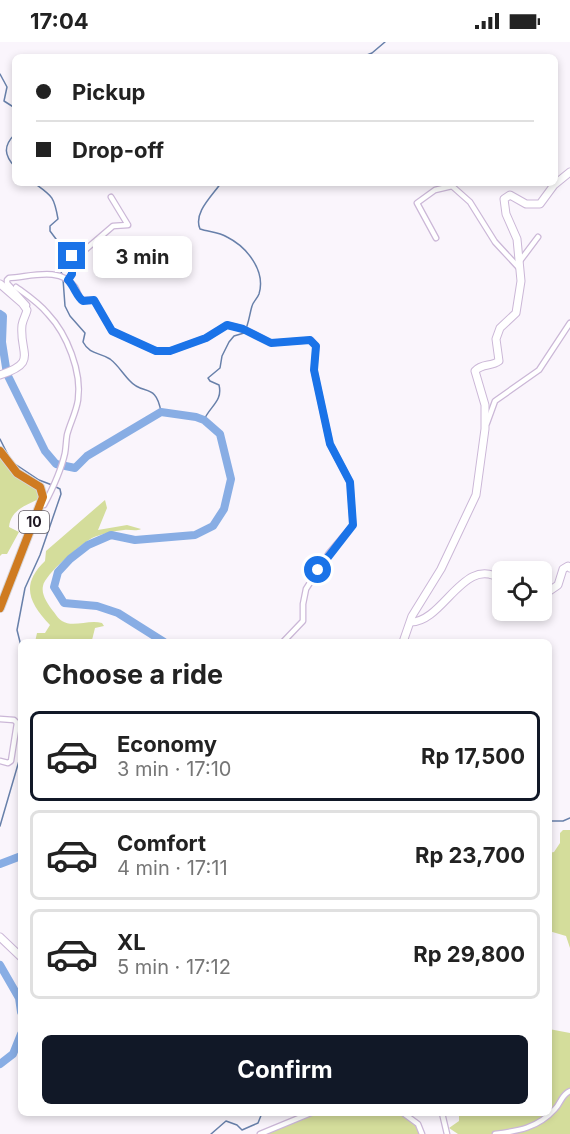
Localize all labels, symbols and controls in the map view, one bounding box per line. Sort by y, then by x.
text: 17:04 [30,8,89,34]
text: Pickup [72,79,146,105]
text: Drop-off [72,137,164,163]
callout: 3 min [93,235,192,277]
route end [58,242,85,269]
text: 3 min [116,245,169,269]
road number: 10 [19,511,49,533]
route start [304,556,331,583]
map controls [492,561,552,621]
button: locate [492,561,552,621]
text: Choose a ride [42,658,223,691]
icon: car [45,729,99,783]
text: Economy [117,731,217,757]
text: Rp 17,500 [421,743,525,769]
text: 3 min · 17:10 [117,757,231,781]
icon: car [45,828,99,882]
text: Comfort [117,830,206,856]
text: Rp 23,700 [415,842,525,868]
text: 4 min · 17:11 [117,856,228,880]
icon: car [45,927,99,981]
text: XL [117,929,146,955]
text: Rp 29,800 [413,941,525,967]
text: 5 min · 17:12 [117,955,231,979]
button: Confirm [42,1035,528,1104]

